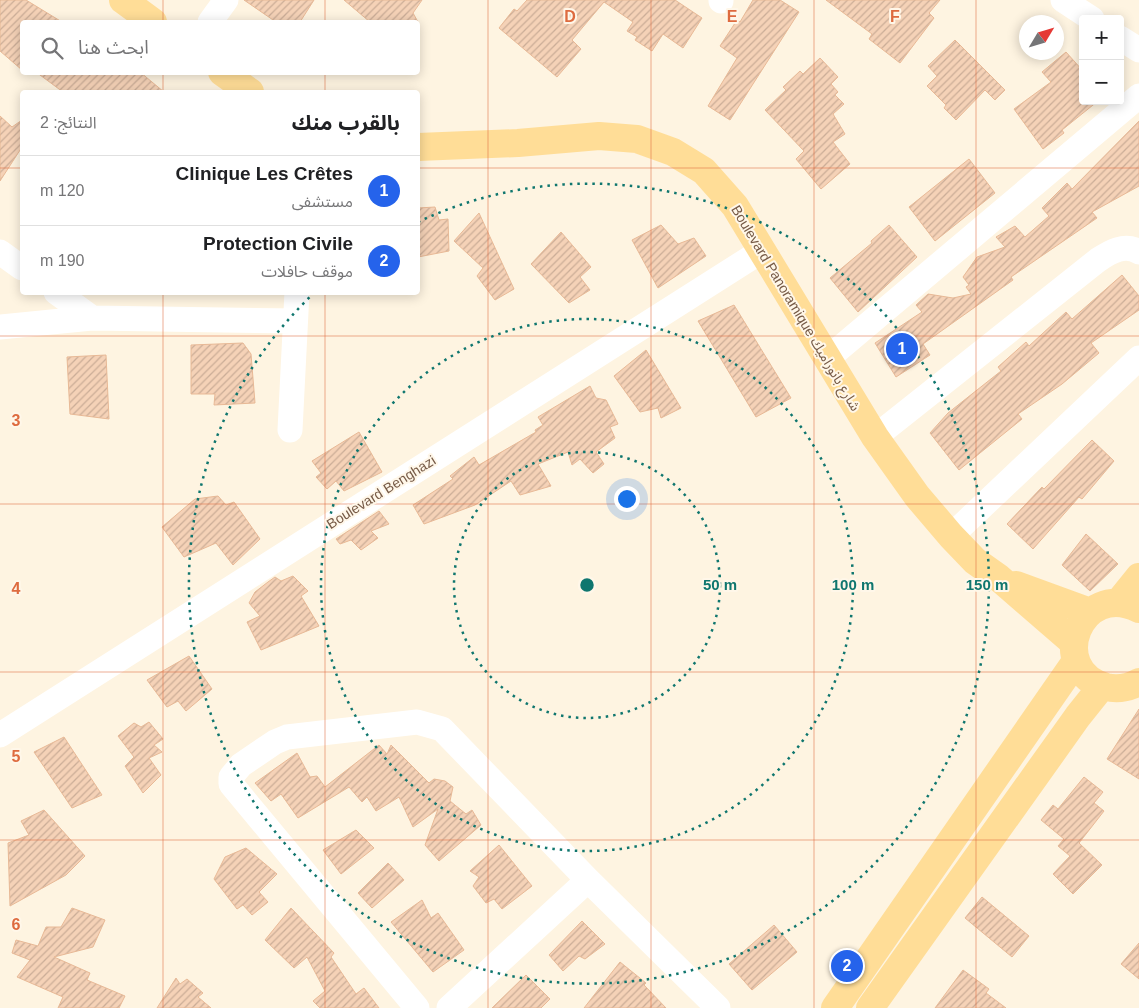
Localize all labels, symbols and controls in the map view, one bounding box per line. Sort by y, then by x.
text: D [564,8,576,25]
text: E [727,8,738,25]
text: F [890,8,900,25]
north arrow [1019,15,1064,60]
map controls [1079,15,1124,105]
button: + [1079,15,1124,60]
search box [20,20,420,75]
icon: search [38,34,66,62]
text: ابحث هنا [78,37,149,58]
button: − [1079,60,1124,105]
text: بالقرب منك [292,111,400,134]
text: النتائج: 2 [40,114,97,131]
text: Clinique Les Crêtes [176,163,353,184]
text: 120 m [40,182,84,199]
text: 1 [380,182,388,199]
text: مستشفى [292,193,353,210]
street label: Boulevard Panoramique شارع بانوراميك [726,202,864,415]
text: Protection Civile [203,233,353,254]
text: 190 m [40,252,84,269]
text: 2 [380,252,388,269]
text: موقف حافلات [261,263,353,280]
pin: 1 [886,330,918,368]
text: 3 [12,412,21,429]
street label: Boulevard Benghazi [324,452,438,532]
your location [614,486,640,512]
centre of rings [578,576,596,594]
text: 50 m [703,576,737,593]
text: 100 m [832,576,874,593]
text: 150 m [966,576,1008,593]
text: 4 [12,580,21,597]
text: 5 [12,748,21,765]
text: 6 [12,916,21,933]
pin: 2 [831,947,863,985]

